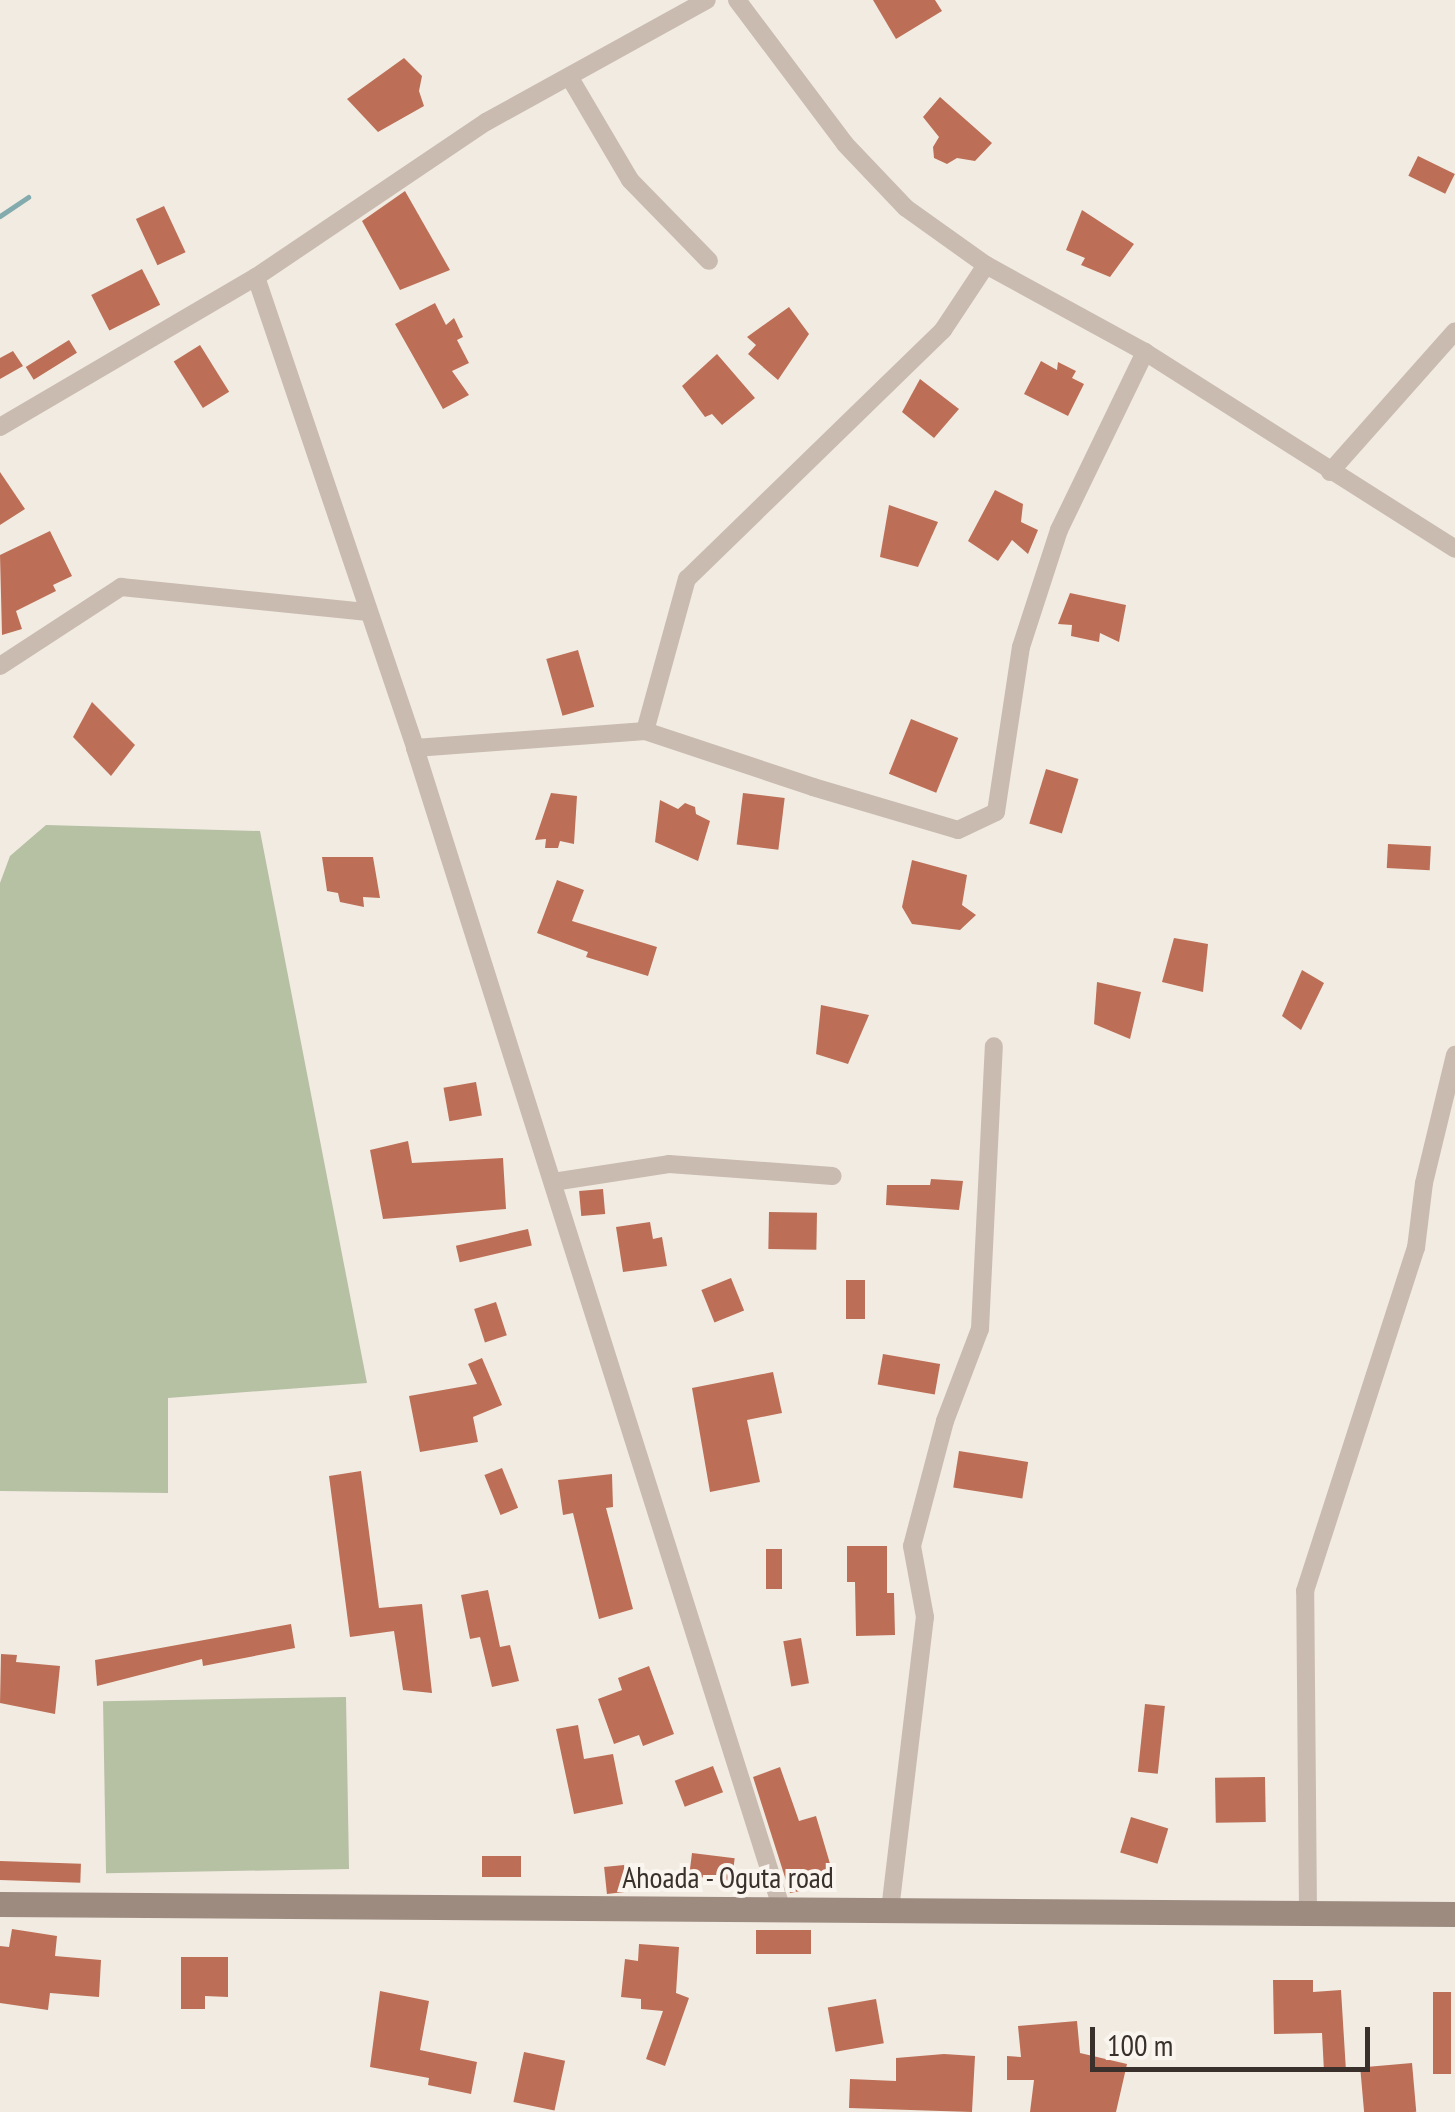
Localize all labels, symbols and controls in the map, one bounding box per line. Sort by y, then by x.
street label: Ahoada - Oguta road [621,1859,835,1895]
scale bar [1095,2007,1375,2069]
text: 100 m [1107,2025,1173,2064]

